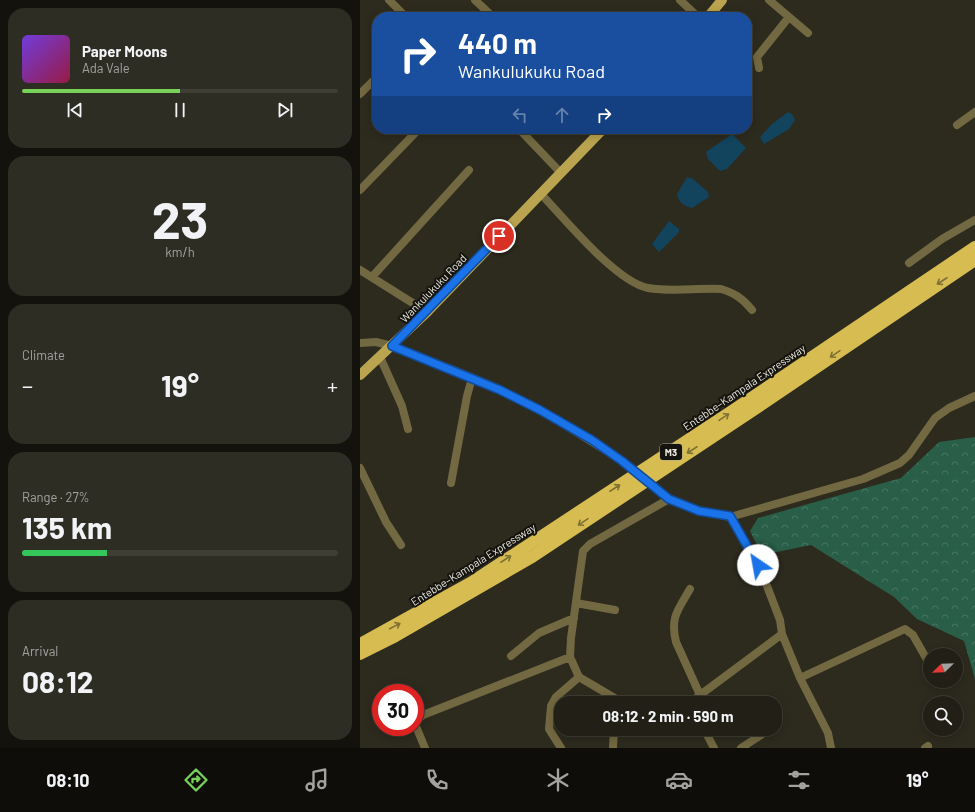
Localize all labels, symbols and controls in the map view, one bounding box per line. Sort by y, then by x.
text: 440 m [458,26,537,60]
icon: right [392,28,444,80]
text: Paper Moons [82,42,167,60]
text: Ada Vale [82,60,130,76]
text: Wankulukuku Road [458,60,605,82]
icon: previous [64,99,86,121]
icon: pause [169,99,191,121]
icon: next [274,99,296,121]
icon: left [509,104,531,126]
icon: ahead [551,104,573,126]
icon: right [593,104,615,126]
text: 23 [152,187,208,249]
pin [482,219,516,253]
icon: arrive [488,225,510,247]
text: km/h [165,244,195,260]
street label: Wankulukuku Road [397,251,469,325]
one-way arrow [937,277,948,285]
street label: Entebbe–Kampala Expressway [680,341,808,433]
text: Climate [22,347,65,363]
one-way arrow [830,350,841,358]
text: 19° [161,367,199,403]
text: − [22,372,33,398]
text: + [327,372,338,398]
one-way arrow [718,413,729,421]
road number: M3 [660,444,682,460]
one-way arrow [687,446,698,454]
one-way arrow [609,484,620,492]
text: Range · 27% [22,489,90,505]
text: 135 km [22,509,112,545]
one-way arrow [578,517,589,526]
street label: Entebbe–Kampala Expressway [408,520,538,608]
position arrow [737,544,779,586]
one-way arrow [501,555,512,564]
one-way arrow [389,622,401,629]
text: Arrival [22,643,58,659]
north arrow [923,648,963,688]
map controls [923,648,963,736]
text: 08:12 [22,663,94,699]
speed limit sign: 30 [372,684,424,736]
button: search [923,696,963,736]
text: 08:12 · 2 min · 590 m [603,707,733,725]
icon: directions [182,766,210,794]
icon: music [303,766,331,794]
icon: phone [423,766,451,794]
icon: climate [544,766,572,794]
icon: car [665,766,693,794]
icon: filters [785,766,813,794]
text: 08:10 [46,769,90,791]
text: 19° [906,769,929,791]

